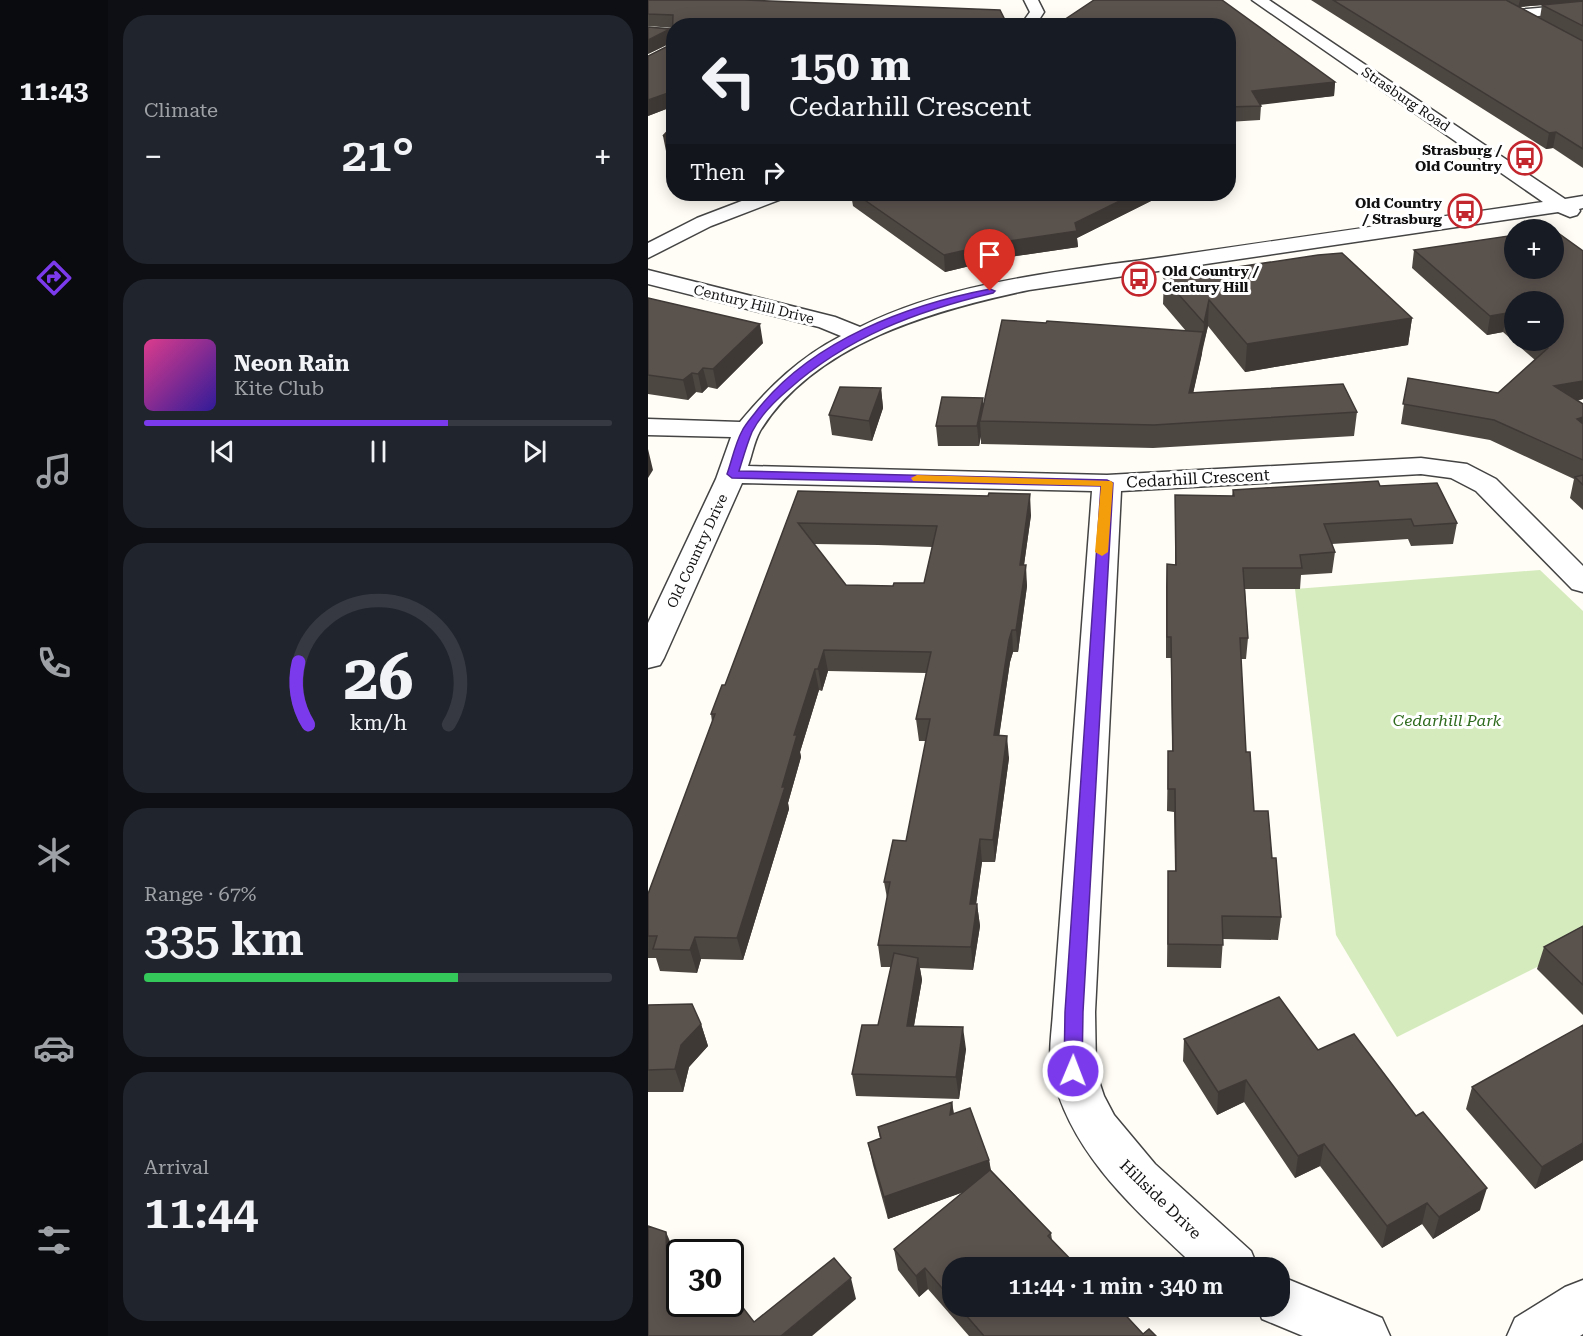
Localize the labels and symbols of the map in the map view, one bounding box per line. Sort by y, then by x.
street label: Strasburg Road [1359,64,1453,134]
bus stop icon: Strasburg / Old Country [1507,140,1543,176]
place label: Strasburg / Old Country [1415,142,1503,174]
bus stop icon: Old Country / Strasburg [1447,193,1483,229]
place label: Old Country / Strasburg [1355,195,1443,227]
pin [964,229,1015,291]
bus stop icon: Old Country / Century Hill [1121,261,1157,297]
place label: Old Country / Century Hill [1162,263,1260,295]
street label: Century Hill Drive [692,281,816,327]
street label: Cedarhill Crescent [1126,465,1270,492]
street label: Old Country Drive [664,491,731,611]
park label: Cedarhill Park [1393,711,1502,730]
position arrow [1041,1039,1105,1103]
street label: Hillside Drive [1116,1156,1205,1243]
speed limit sign: 30 [666,1239,744,1317]

